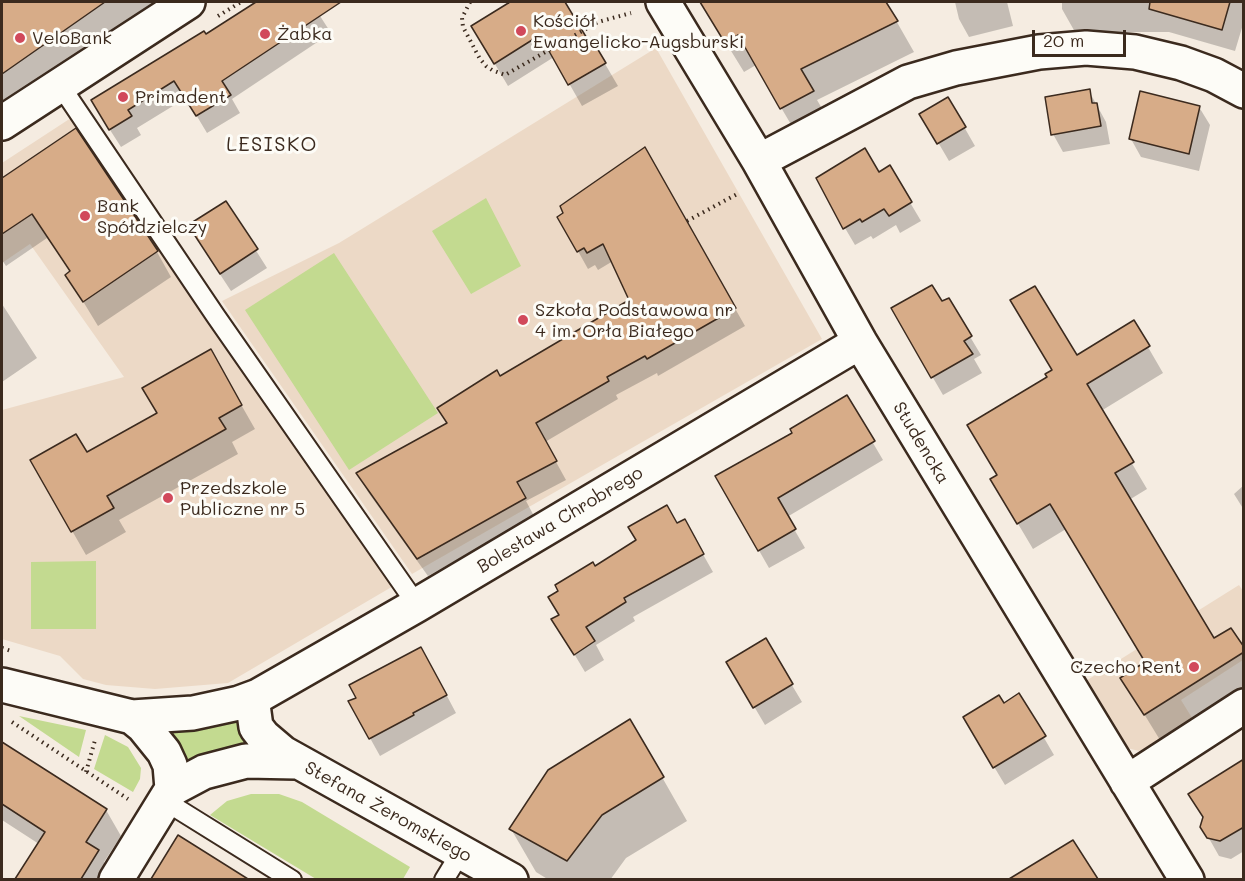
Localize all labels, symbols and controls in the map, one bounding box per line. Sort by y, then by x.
place label: Kościół Ewangelicko-Augsburski [533,10,744,52]
scale bar [1035,18,1130,56]
place label: Żabka [277,23,333,45]
marker: Kościół Ewangelicko-Augsburski [514,24,528,38]
place label: VeloBank [32,27,112,49]
marker: Żabka [258,27,272,41]
text: 20 m [1043,28,1084,52]
marker: VeloBank [13,31,27,45]
place label: Primadent [135,86,227,108]
marker: Primadent [116,90,130,104]
district label: LESISKO [226,133,318,157]
place label: Bank Spółdzielczy [97,195,207,238]
marker: Bank Spółdzielczy [78,209,92,223]
place label: Szkoła Podstawowa nr 4 im. Orła Białego [535,299,734,342]
marker: Szkoła Podstawowa nr 4 im. Orła Białego [516,313,530,327]
street label: Studencka [888,398,954,488]
street label: Bolesława Chrobrego [473,462,647,578]
place label: Przedszkole Publiczne nr 5 [180,477,305,520]
marker: Przedszkole Publiczne nr 5 [161,491,175,505]
place label: Czecho Rent [1070,656,1182,678]
marker: Czecho Rent [1187,660,1201,674]
street label: Stefana Żeromskiego [301,757,475,867]

